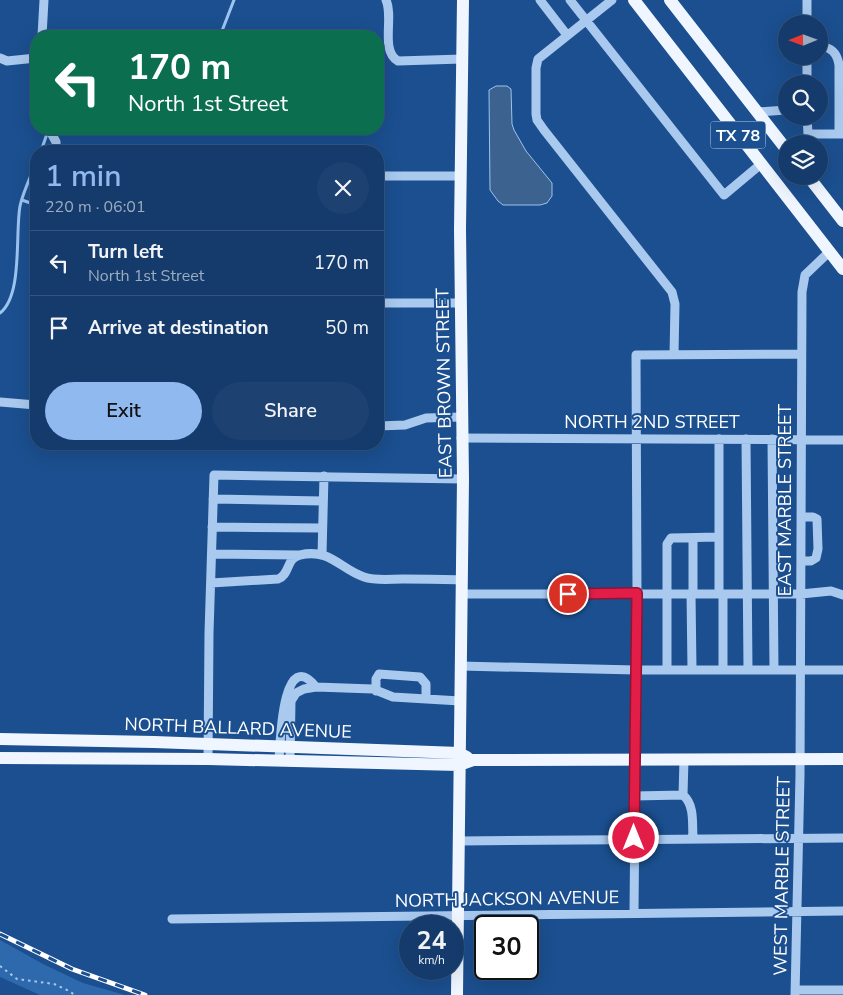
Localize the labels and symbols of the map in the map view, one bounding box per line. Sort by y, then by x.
north arrow [778,15,828,65]
road number: TX 78 [710,122,766,148]
street label: EAST BROWN STREET [430,288,458,478]
street label: EAST MARBLE STREET [773,404,797,596]
street label: NORTH 2ND STREET [564,410,740,434]
pin [547,573,589,615]
street label: NORTH BALLARD AVENUE [124,712,352,744]
street label: WEST MARBLE STREET [768,776,796,976]
position arrow [607,811,659,863]
street label: NORTH JACKSON AVENUE [395,885,619,913]
speed limit sign: 30 [474,915,539,980]

